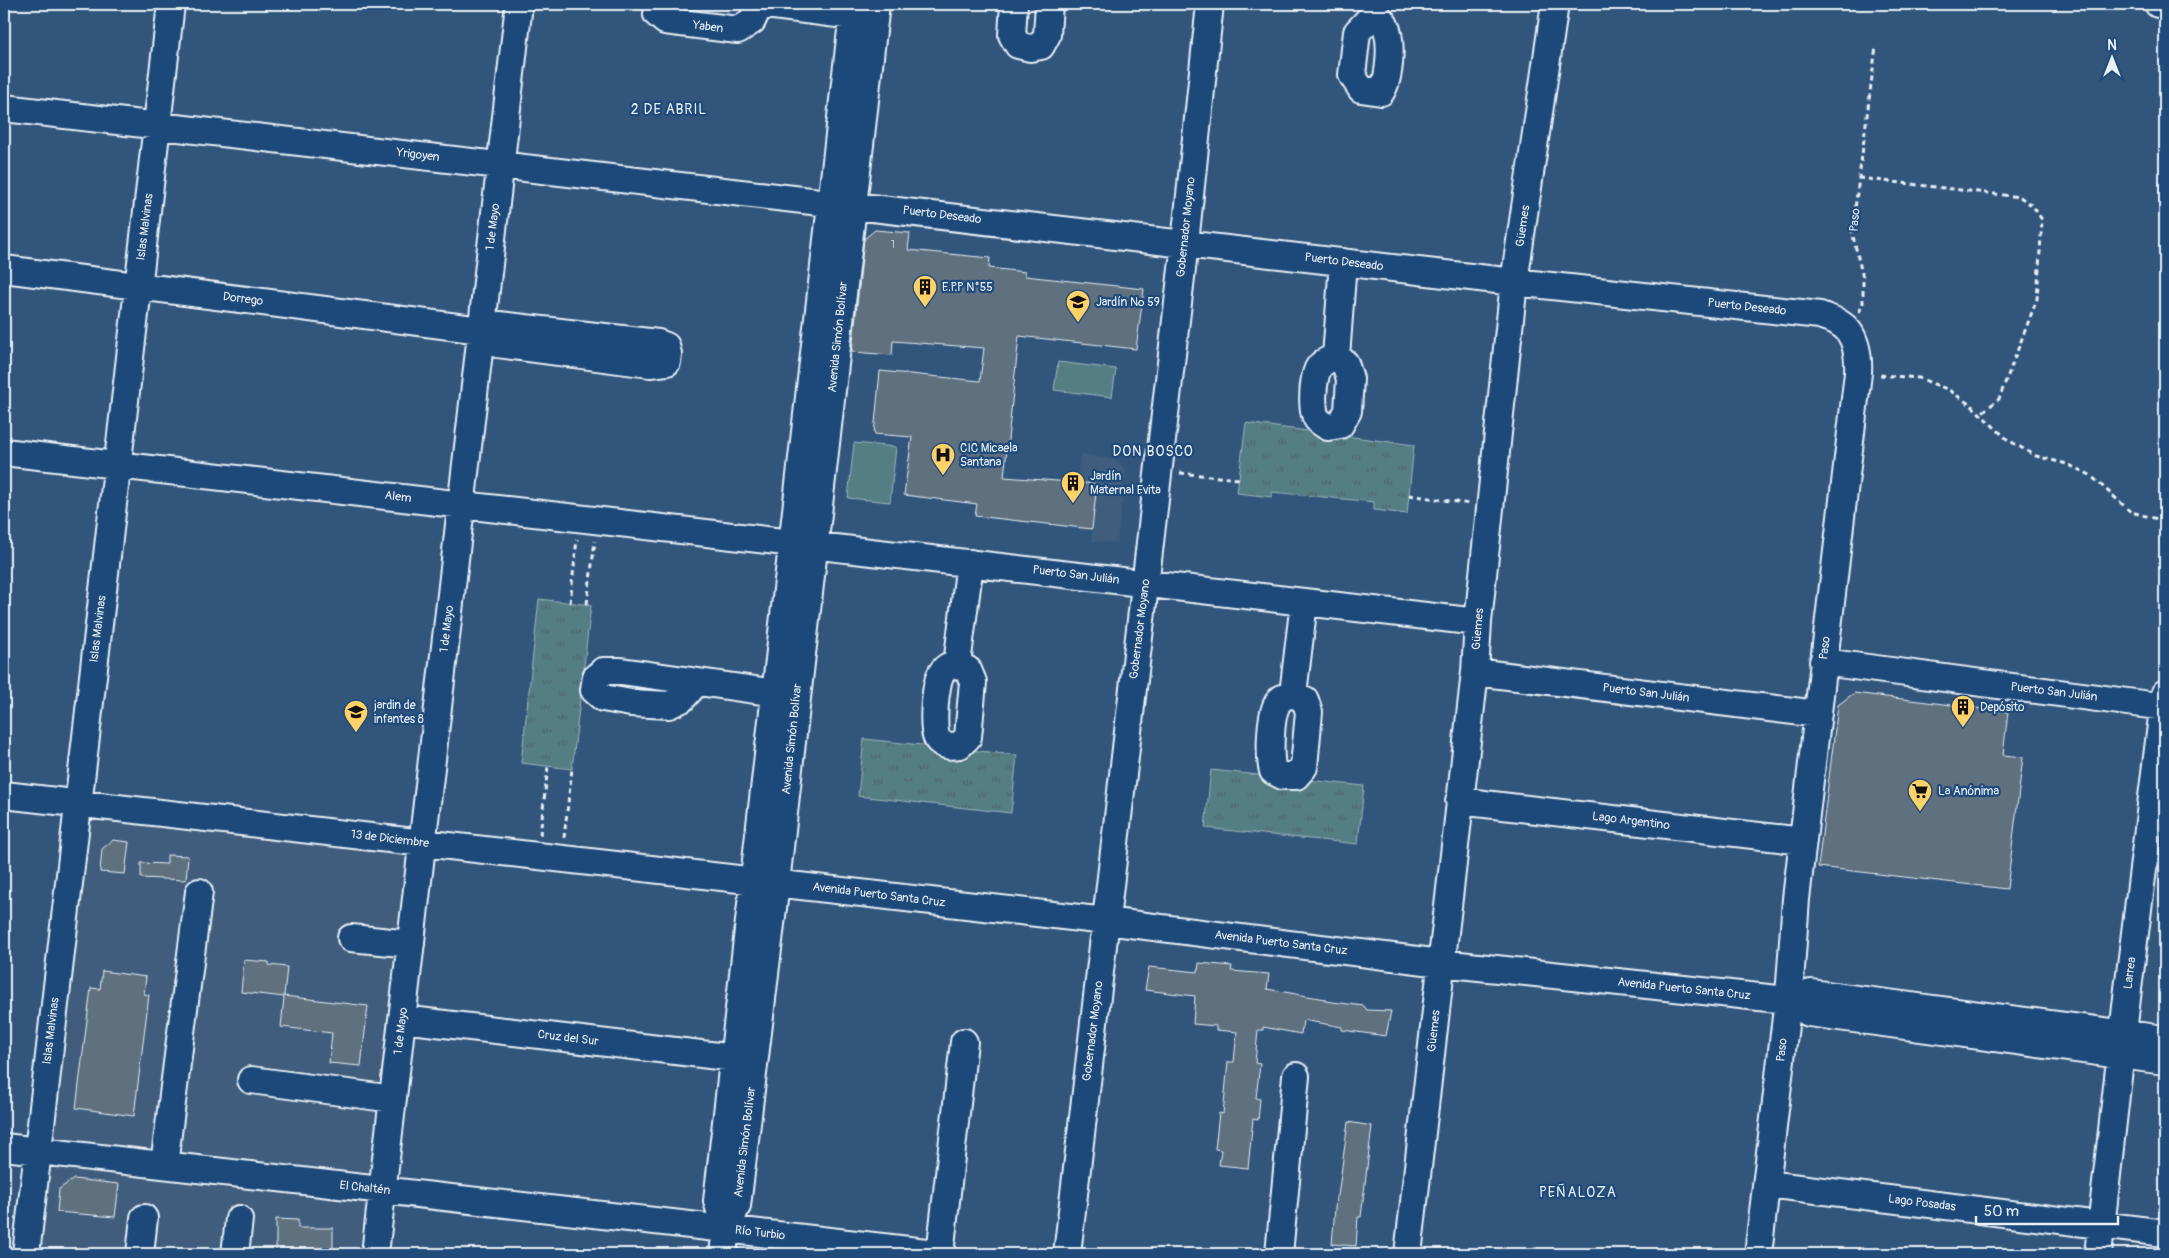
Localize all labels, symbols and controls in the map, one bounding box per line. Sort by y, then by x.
street label: Yaben [691,18,724,36]
north arrow [2086,32,2136,82]
text: N [2107,37,2117,54]
district label: 2 DE ABRIL [631,101,707,118]
street label: Yrigoyen [395,145,441,165]
street label: Gobernador Moyano [1173,176,1199,278]
street label: Islas Malvinas [133,192,157,261]
street label: 1 de Mayo [483,202,503,252]
street label: Puerto Deseado [902,203,983,227]
street label: Güemes [1513,204,1533,248]
street label: Paso [1847,207,1864,232]
house number: 1 [891,239,895,251]
street label: Puerto Deseado [1304,250,1385,274]
building icon: E.P.P N°55 [912,274,938,308]
street label: Avenida Simón Bolívar [825,280,851,393]
place label: E.P.P N°55 [942,280,993,295]
street label: Dorrego [222,289,265,309]
school or university icon: Jardín Nº 59 [1065,289,1091,323]
place label: Jardín Nº 59 [1096,295,1160,310]
street label: Puerto Deseado [1707,295,1788,319]
place label: CIC Micaela Santana [960,441,1018,470]
hospital icon: CIC Micaela Santana [930,442,956,476]
district label: DON BOSCO [1112,443,1194,460]
place label: Jardín Maternal Evita [1090,469,1161,498]
building icon: Jardín Maternal Evita [1060,470,1086,504]
street label: Alem [384,488,413,506]
street label: Puerto San Julián [1032,562,1121,588]
street label: Gobernador Moyano [1126,578,1154,680]
street label: Islas Malvinas [86,594,110,663]
street label: 1 de Mayo [437,604,457,654]
street label: Güemes [1469,607,1487,651]
street label: Paso [1816,635,1834,661]
street label: Puerto San Julián [2010,679,2099,705]
street label: Puerto San Julián [1602,680,1691,706]
street label: Avenida Simón Bolívar [779,682,805,795]
building icon: Depósito [1950,694,1976,728]
place label: jardin de infantes 8 [373,698,424,727]
school or university icon: jardin de infantes 8 [343,699,369,733]
place label: Depósito [1980,700,2025,715]
supermarket icon: La Anónima [1907,778,1933,812]
place label: La Anónima [1938,784,1999,799]
street label: Lago Argentino [1591,809,1671,833]
street label: 13 de Diciembre [350,827,430,851]
street label: Avenida Puerto Santa Cruz [812,879,946,911]
street label: Avenida Puerto Santa Cruz [1214,927,1348,959]
street label: Larrea [2121,956,2139,990]
street label: Avenida Puerto Santa Cruz [1617,975,1751,1003]
street label: Gobernador Moyano [1079,980,1107,1082]
street label: Islas Malvinas [39,996,63,1065]
street label: 1 de Mayo [391,1006,411,1056]
street label: Güemes [1424,1009,1444,1053]
street label: Cruz del Sur [537,1027,600,1049]
street label: Paso [1773,1037,1791,1062]
street label: Avenida Simón Bolívar [731,1085,759,1198]
street label: El Chaltén [339,1178,391,1198]
district label: PEÑALOZA [1539,1183,1617,1201]
street label: Lago Posadas [1887,1191,1957,1215]
scale bar [1976,1193,2119,1225]
text: 50 m [1984,1202,2019,1221]
street label: Río Turbio [734,1222,786,1244]

